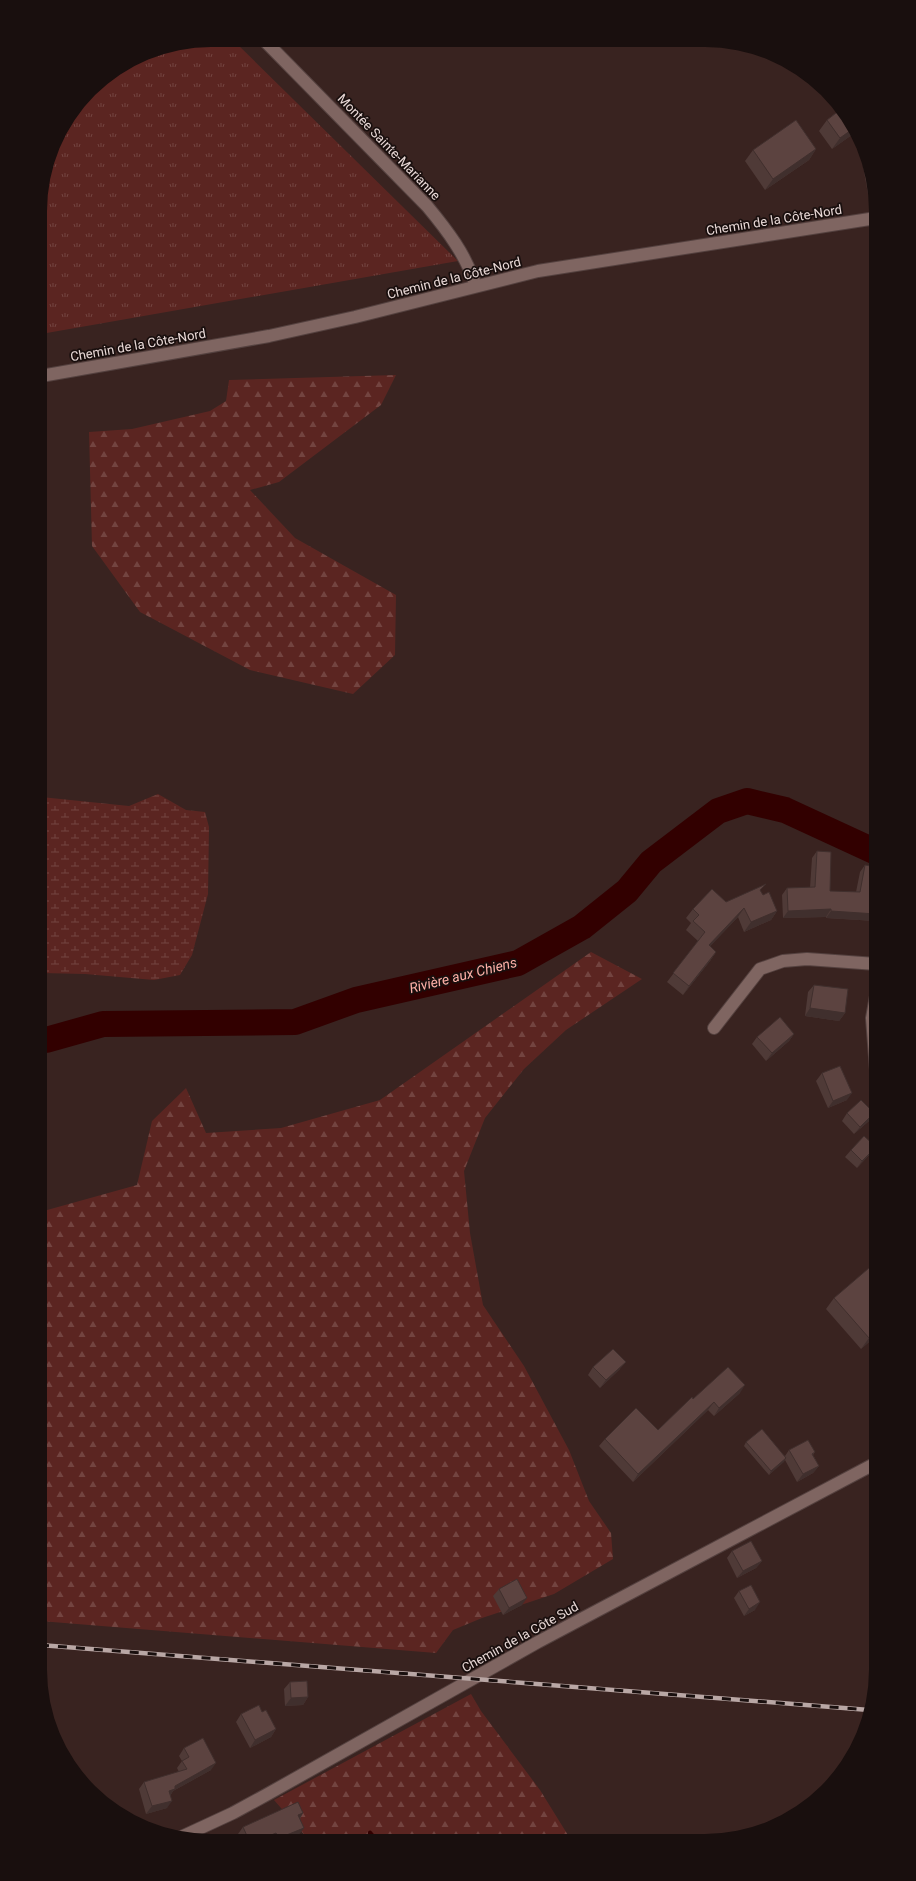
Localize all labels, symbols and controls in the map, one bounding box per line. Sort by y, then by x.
street label: Montée Sainte-Marianne [334,91,444,203]
street label: Chemin de la Côte-Nord [705,202,843,238]
street label: Chemin de la Côte-Nord [386,254,522,302]
street label: Chemin de la Côte-Nord [69,326,207,364]
water label: Rivière aux Chiens [408,954,518,996]
street label: Chemin de la Côte Sud [459,1599,581,1675]

